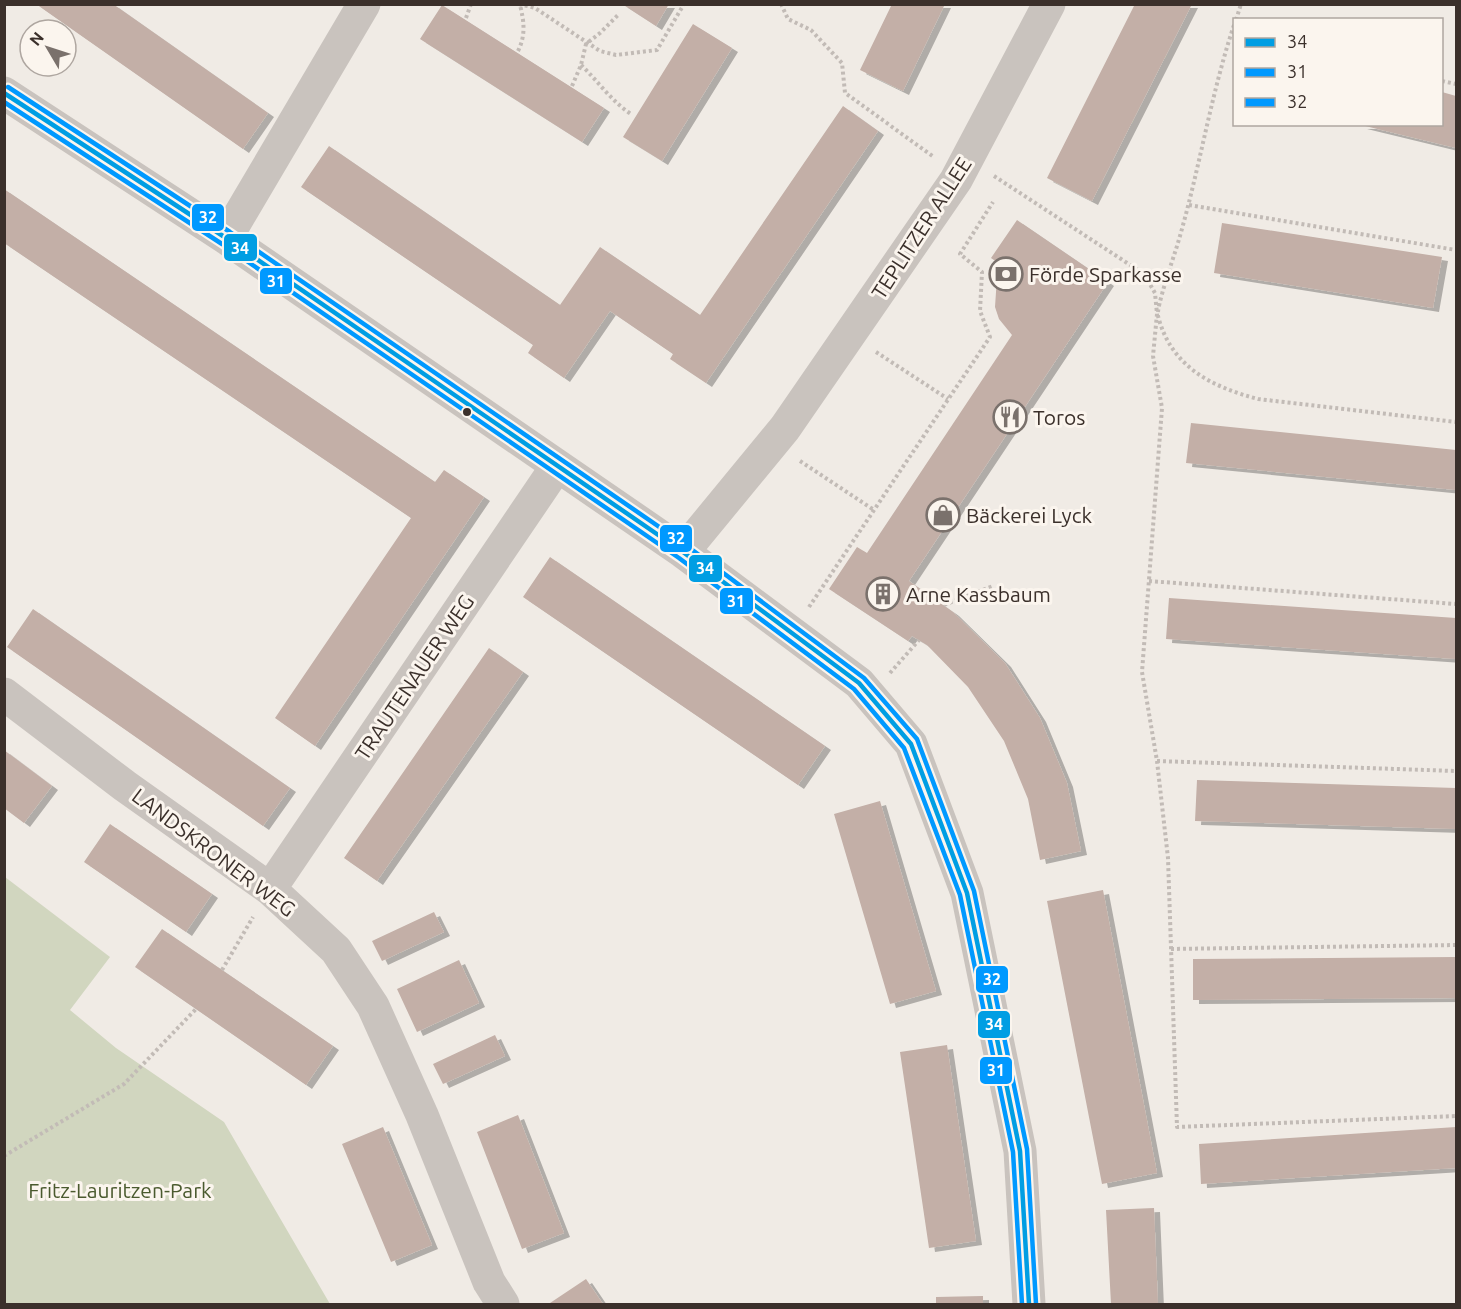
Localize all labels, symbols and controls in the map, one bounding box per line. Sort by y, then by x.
north arrow [18,18,78,78]
legend [1233,18,1443,126]
text: N [26,28,47,49]
text: 34 [1287,31,1307,51]
text: 31 [1287,61,1307,81]
text: 32 [1287,91,1307,111]
street label: TEPLITZER ALLEE [866,153,976,303]
line badge: 32 [191,203,225,232]
text: 32 [199,208,217,226]
line badge: 34 [223,233,258,262]
text: 34 [231,239,249,257]
bank icon: Förde Sparkasse [988,256,1024,292]
place label: Förde Sparkasse [1029,262,1182,286]
line badge: 31 [259,267,293,295]
text: 31 [267,272,285,290]
restaurant icon: Toros [992,399,1028,435]
place label: Toros [1033,405,1085,429]
unlabelled marker [461,406,473,418]
shop icon: Bäckerei Lyck [925,497,961,533]
place label: Bäckerei Lyck [966,503,1092,527]
line badge: 32 [659,524,693,553]
text: 32 [667,529,685,547]
line badge: 34 [688,554,723,583]
text: 34 [696,559,714,577]
building icon: Arne Kassbaum [865,576,901,612]
place label: Arne Kassbaum [906,582,1051,606]
line badge: 31 [719,587,754,615]
street label: TRAUTENAUER WEG [350,590,478,764]
text: 31 [727,592,745,610]
street label: LANDSKRONER WEG [128,783,300,921]
line badge: 32 [975,965,1009,994]
text: 32 [983,970,1001,988]
line badge: 34 [977,1010,1011,1039]
text: 34 [985,1015,1003,1033]
line badge: 31 [979,1056,1013,1085]
text: 31 [987,1061,1005,1079]
park label: Fritz-Lauritzen-Park [28,1178,212,1202]

